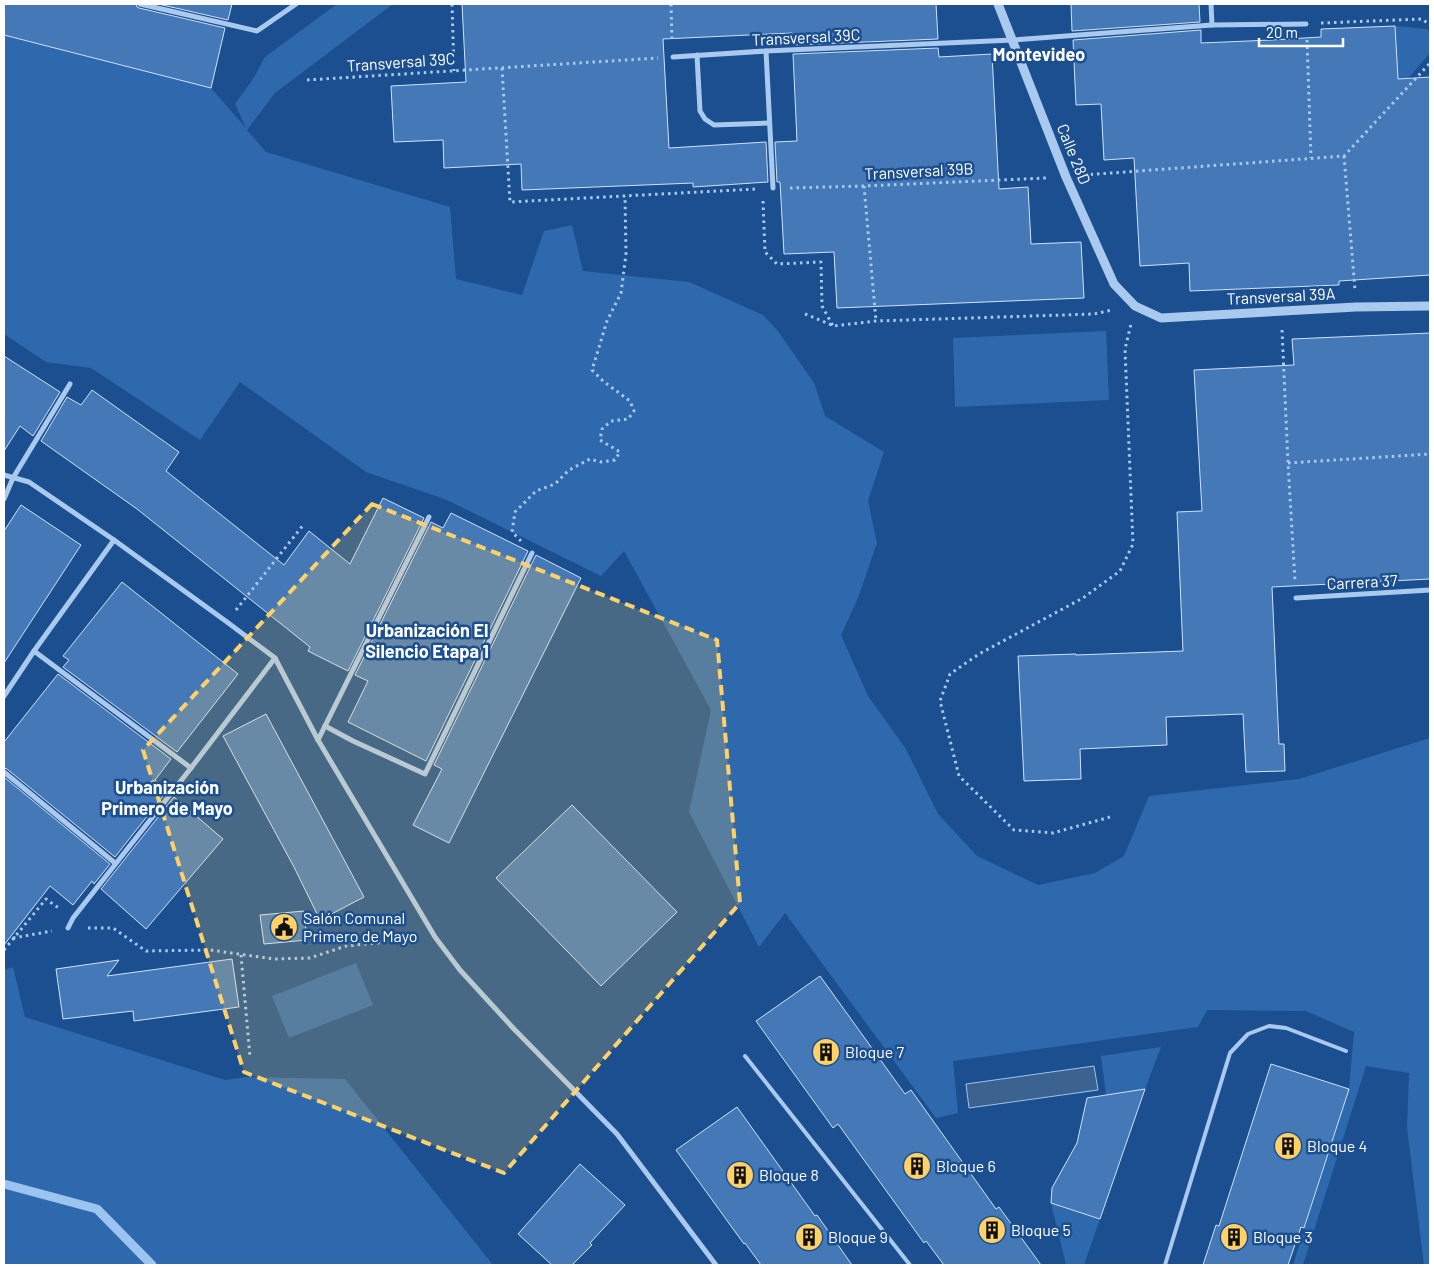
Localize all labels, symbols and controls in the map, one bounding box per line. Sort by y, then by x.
scale bar [1259,15,1343,47]
text: 20 m [1266,23,1298,41]
street label: Transversal 39C [751,24,861,49]
district label: Montevideo [993,43,1085,65]
street label: Transversal 39C [346,48,456,75]
street label: Calle 28D [1054,121,1095,187]
street label: Transversal 39B [864,158,974,183]
street label: Transversal 39A [1226,283,1336,308]
street label: Carrera 37 [1326,570,1398,593]
district label: Urbanización El Silencio Etapa 1 [365,619,489,662]
district label: Urbanización Primero de Mayo [101,776,233,819]
place label: Salón Comunal Primero de Mayo [303,908,418,945]
public building icon: Salón Comunal Primero de Mayo [269,912,299,942]
building icon: Bloque 7 [811,1037,841,1067]
place label: Bloque 7 [845,1042,905,1061]
building icon: Bloque 4 [1273,1131,1303,1161]
place label: Bloque 4 [1307,1136,1367,1155]
building icon: Bloque 6 [902,1151,932,1181]
place label: Bloque 6 [936,1156,996,1175]
building icon: Bloque 8 [725,1160,755,1190]
place label: Bloque 8 [759,1165,819,1184]
building icon: Bloque 5 [977,1215,1007,1245]
place label: Bloque 5 [1011,1220,1071,1239]
building icon: Bloque 9 [794,1222,824,1252]
building icon: Bloque 3 [1219,1222,1249,1252]
place label: Bloque 9 [828,1227,888,1246]
place label: Bloque 3 [1253,1227,1313,1246]

